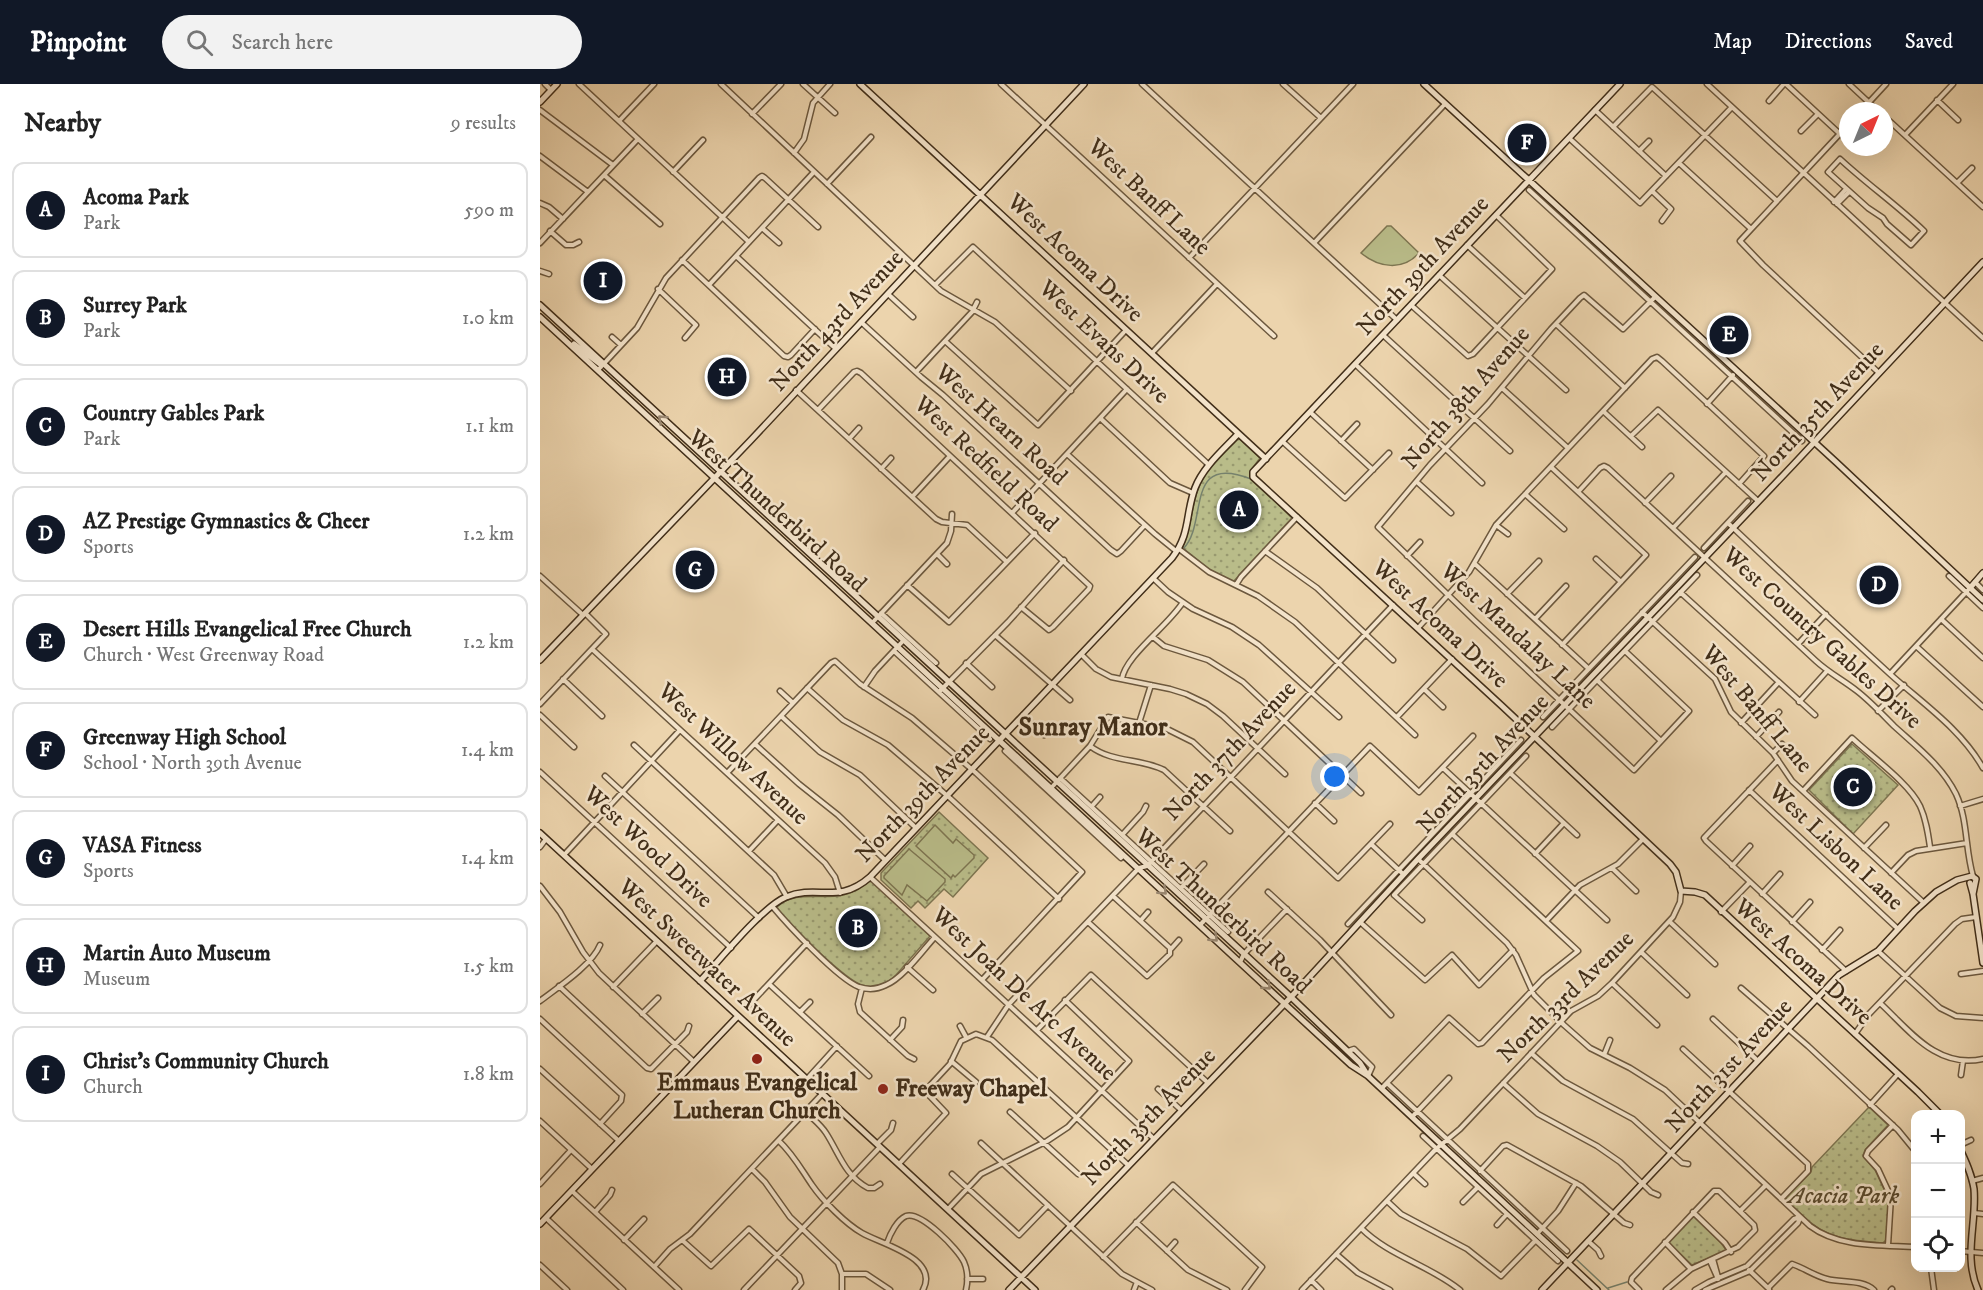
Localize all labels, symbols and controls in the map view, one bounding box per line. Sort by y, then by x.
search box [162,15,582,69]
text: Pinpoint [30,25,126,60]
icon: search [183,26,216,59]
text: Search here [231,29,333,56]
text: Map [1713,29,1752,55]
text: Directions [1785,29,1872,55]
text: Saved [1905,29,1953,55]
north arrow [1839,102,1893,156]
text: Nearby [24,107,101,140]
text: 9 results [451,111,516,136]
pin: F [1508,120,1546,166]
street label: West Banff Lane [1080,131,1217,262]
text: Acoma Park [83,184,189,211]
street label: West Acoma Drive [1000,186,1150,329]
street label: North 39th Avenue [1350,190,1496,342]
text: A [39,198,52,223]
text: 590 m [464,198,514,223]
text: Park [83,211,120,236]
street label: North 43rd Avenue [764,244,910,398]
pin: I [584,258,622,304]
street label: West Evans Drive [1032,273,1176,410]
text: Surrey Park [83,292,187,319]
text: B [39,306,52,331]
text: 1.0 km [462,306,514,331]
pin: E [1710,312,1748,358]
text: Park [83,319,120,344]
street label: North 38th Avenue [1395,320,1537,476]
street label: North 35th Avenue [1745,336,1891,488]
pin: H [708,354,747,400]
street label: West Hearn Road [928,357,1073,492]
street label: West Redfield Road [907,389,1065,539]
text: Country Gables Park [83,400,264,427]
text: C [39,414,52,439]
text: 1.1 km [465,414,514,439]
one-way arrow [658,415,669,426]
street label: West Thunderbird Road [681,422,873,599]
text: Park [83,427,120,452]
pin: A [1220,488,1258,532]
text: AZ Prestige Gymnastics & Cheer [83,508,369,535]
text: D [38,522,53,547]
text: 1.2 km [463,522,514,547]
text: Sports [83,535,134,560]
street label: West Country Gables Drive [1716,541,1928,735]
pin: G [676,548,714,592]
street label: West Acoma Drive [1365,552,1515,695]
street label: West Mandalay Lane [1433,555,1602,716]
pin: D [1860,562,1898,608]
text: Desert Hills Evangelical Free Church [83,616,412,643]
text: E [38,630,53,655]
text: 1.2 km [463,630,514,655]
street label: West Banff Lane [1694,638,1819,779]
text: Church · West Greenway Road [83,643,324,668]
street label: North 37th Avenue [1157,674,1303,828]
street label: West Willow Avenue [651,676,815,832]
street label: North 35th Avenue [1410,688,1556,840]
district label: Sunray Manor [1019,711,1168,744]
street label: North 39th Avenue [849,719,997,869]
text: Greenway High School [83,724,286,751]
text: F [39,738,52,763]
text: 1.4 km [461,738,514,763]
text: School · North 39th Avenue [83,751,302,776]
your location [1320,762,1349,791]
pin: C [1834,764,1872,810]
street label: West Lisbon Lane [1762,776,1910,917]
street label: West Wood Drive [576,779,719,915]
street label: West Thunderbird Road [1128,821,1317,1001]
text: VASA Fitness [83,832,202,859]
text: G [39,846,52,871]
text: 1.4 km [461,846,514,871]
text: Sports [83,859,134,884]
street label: West Sweetwater Avenue [611,872,803,1054]
one-way arrow [1156,883,1167,894]
street label: West Acoma Drive [1727,891,1878,1032]
street label: West Joan De Arc Avenue [925,900,1123,1088]
pin: B [838,906,878,950]
street label: North 33rd Avenue [1491,924,1641,1070]
one-way arrow [1206,930,1217,941]
text: Martin Auto Museum [83,940,271,967]
text: H [37,954,54,979]
text: 1.5 km [463,954,514,979]
text: Museum [83,967,150,992]
one-way arrow [1260,979,1270,990]
street label: North 31st Avenue [1659,992,1799,1139]
street label: North 35th Avenue [1075,1042,1223,1192]
text: Christ's Community Church [83,1048,329,1075]
marker: Emmaus Evangelical Lutheran Church [750,1052,764,1066]
text: I [41,1062,50,1087]
text: 1.8 km [463,1062,514,1087]
place label: Emmaus Evangelical Lutheran Church [657,1068,858,1126]
place label: Freeway Chapel [895,1074,1048,1104]
text: Church [83,1075,143,1100]
marker: Freeway Chapel [876,1082,890,1096]
map controls [1911,1110,1965,1272]
button: + [1911,1110,1965,1164]
button: − [1911,1164,1965,1218]
park label: Acacia Park [1786,1181,1899,1211]
button: locate [1911,1218,1965,1272]

